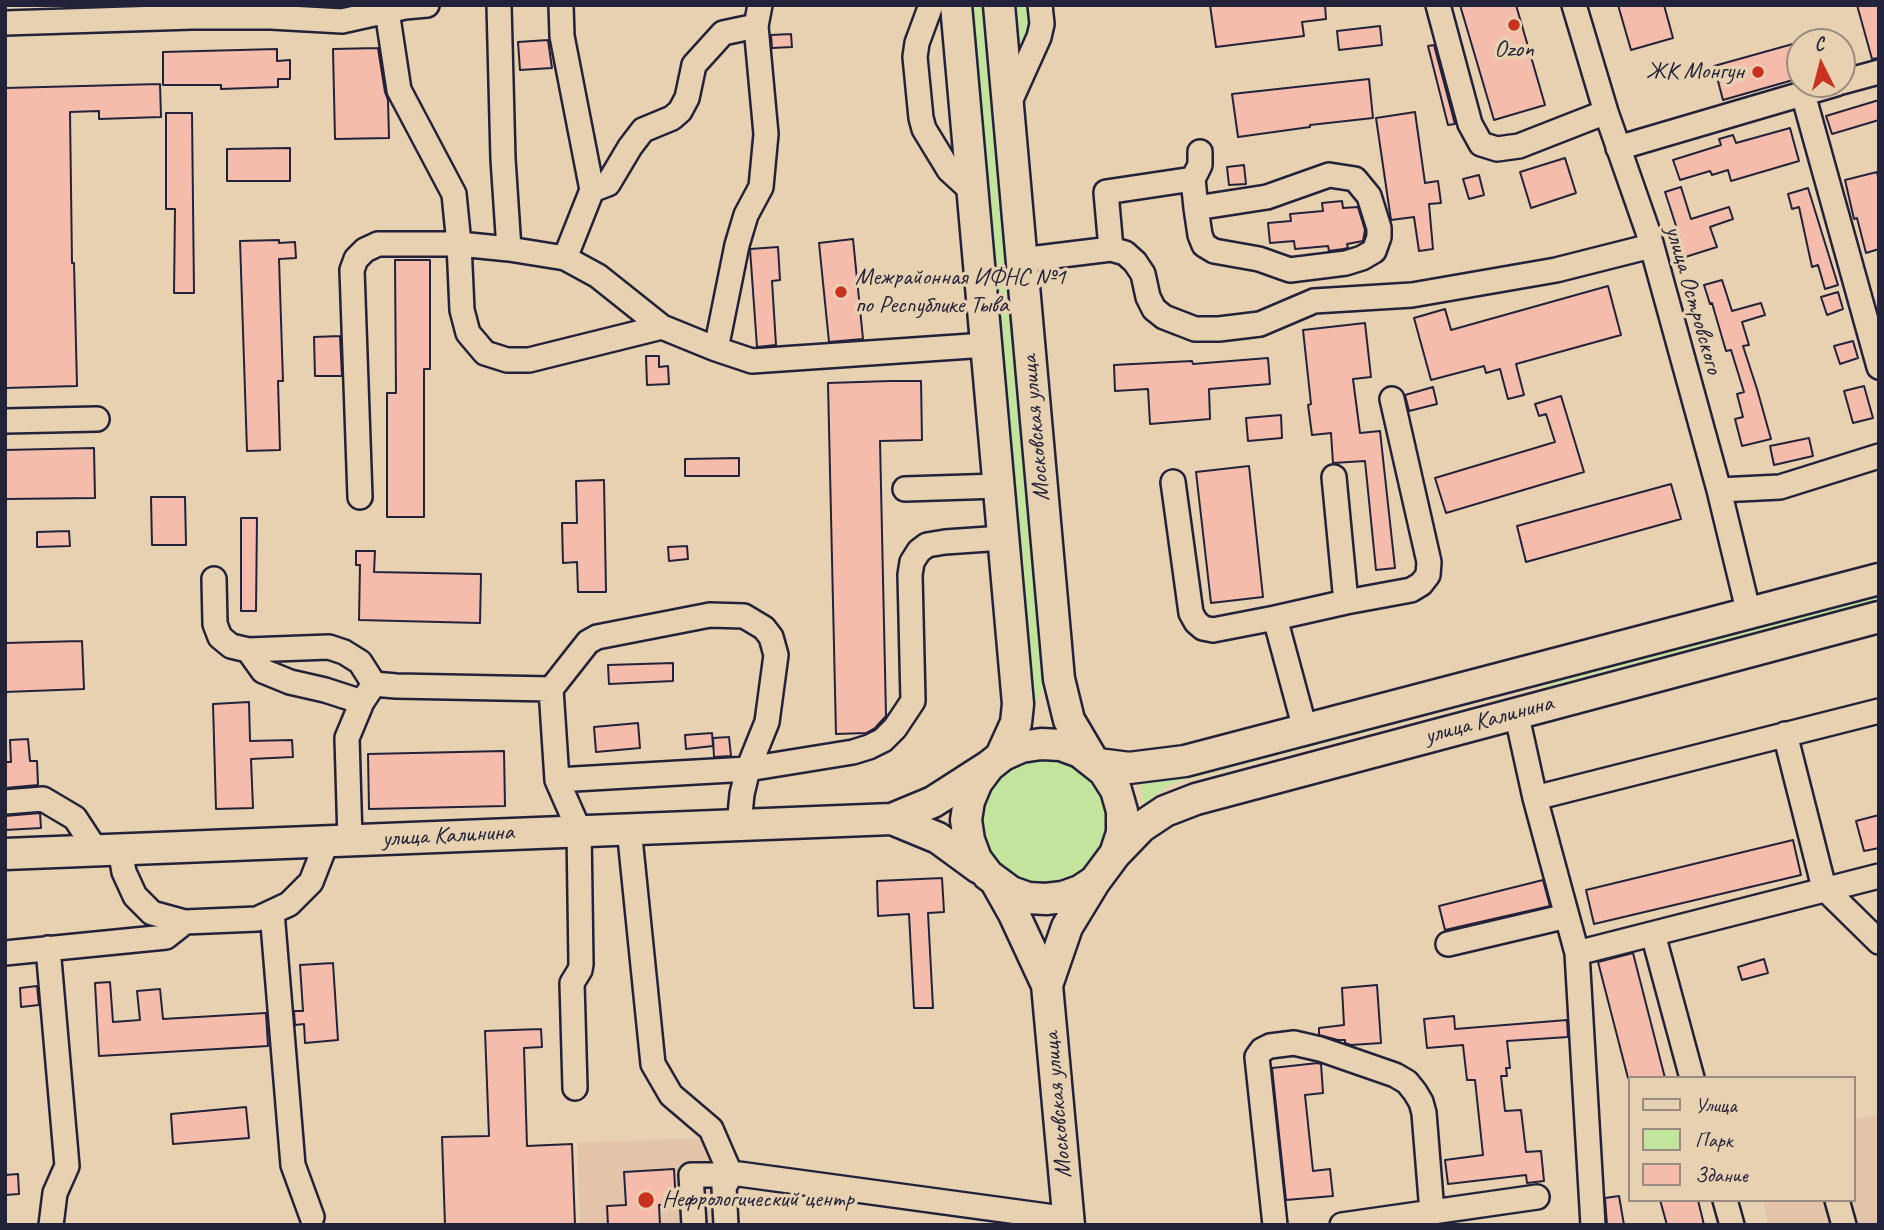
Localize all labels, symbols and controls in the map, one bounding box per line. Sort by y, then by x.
marker: Ozon [1506,17,1522,33]
north arrow [1786,28,1856,98]
text: С [1813,32,1825,57]
place label: Ozon [1494,36,1534,64]
place label: ЖК Монгун [1646,58,1744,86]
marker: ЖК Монгун [1750,64,1766,80]
street label: улица Островского [1658,223,1728,377]
place label: Межрайонная ИФНС №1 по Республике Тыва [855,264,1066,320]
marker: Межрайонная ИФНС №1 по Республике Тыва [833,284,849,300]
street label: Московская улица [1015,354,1057,502]
street label: улица Калинина [1422,689,1556,751]
street label: улица Калинина [381,818,515,854]
street label: Московская улица [1037,1031,1079,1179]
legend [1629,1076,1856,1202]
text: Улица [1695,1092,1737,1118]
text: Парк [1695,1127,1732,1153]
text: Здание [1695,1162,1748,1188]
place label: Нефрологический центр [662,1186,854,1214]
marker: Нефрологический центр [636,1190,656,1210]

